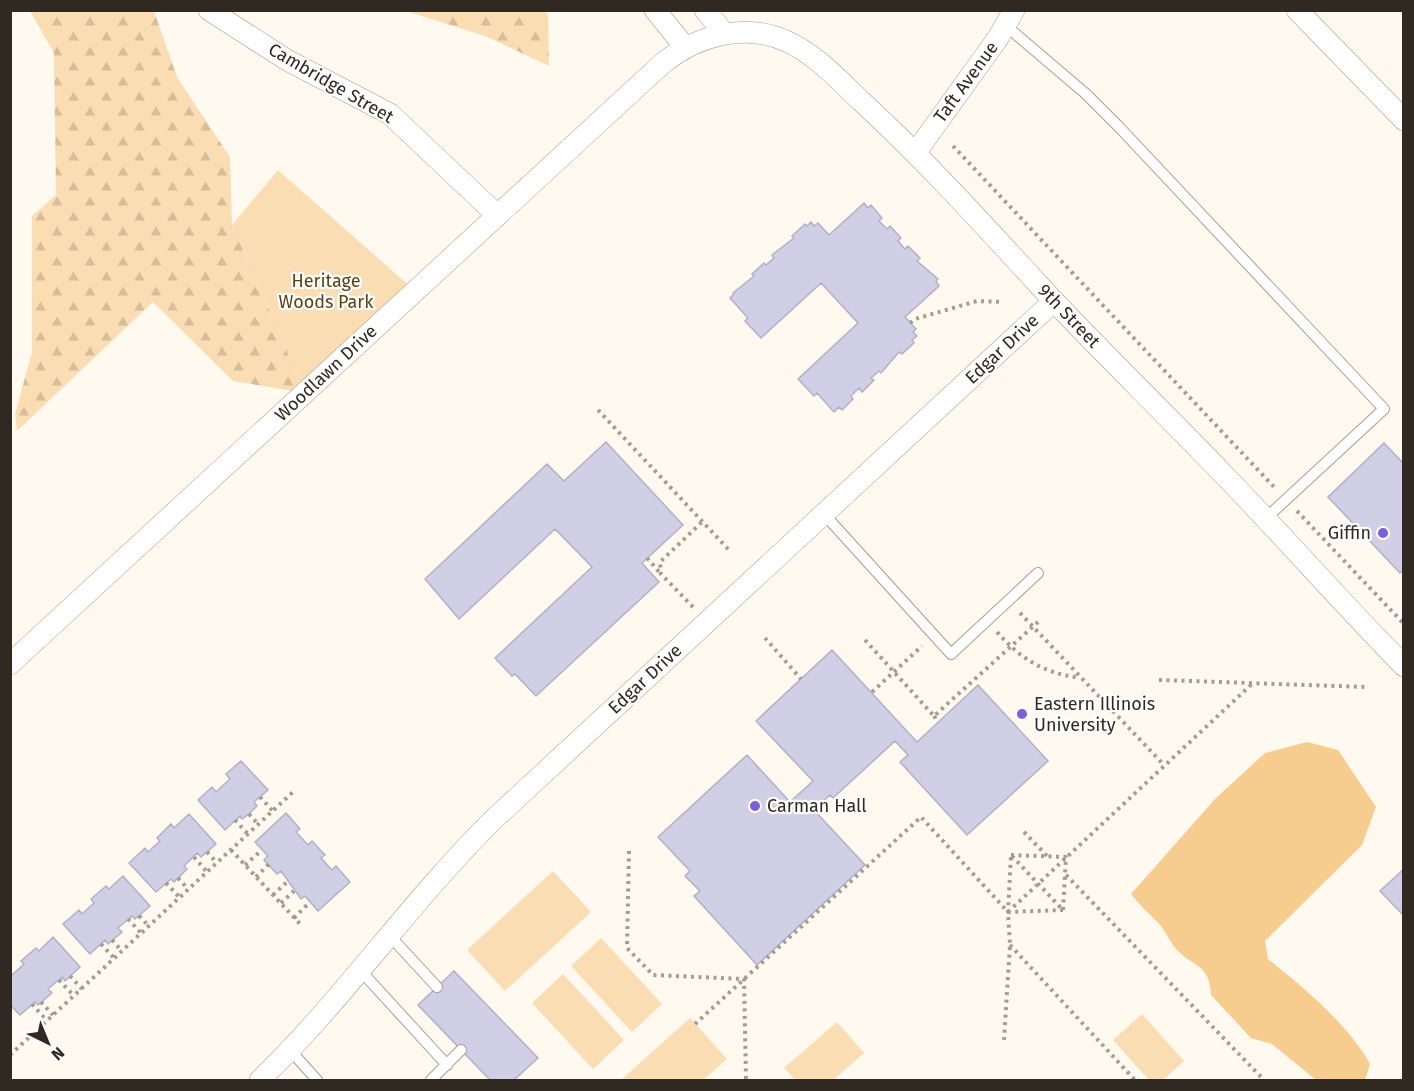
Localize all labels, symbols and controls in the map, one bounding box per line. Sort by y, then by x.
street label: Taft Avenue [929,37,1003,127]
street label: Cambridge Street [264,38,398,128]
park label: Heritage Woods Park [278,270,374,313]
street label: 9th Street [1033,280,1105,353]
street label: Edgar Drive [961,309,1043,389]
street label: Woodlawn Drive [270,320,382,426]
place label: Giffin [1328,522,1371,544]
marker: Giffin [1376,526,1390,540]
street label: Edgar Drive [604,639,686,719]
place label: Eastern Illinois University [1034,693,1155,736]
marker: Eastern Illinois University [1015,707,1029,721]
place label: Carman Hall [767,795,867,817]
marker: Carman Hall [748,799,762,813]
north arrow [18,1013,78,1073]
text: N [48,1043,68,1064]

